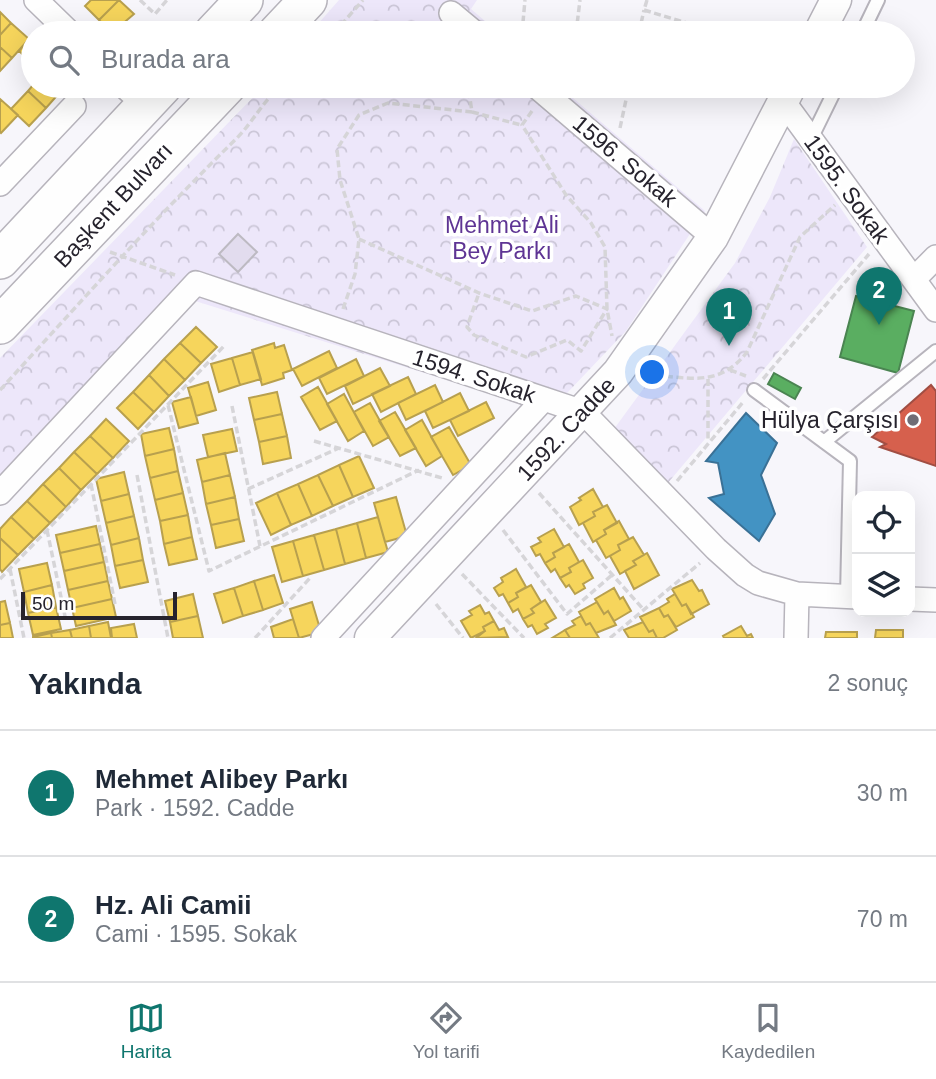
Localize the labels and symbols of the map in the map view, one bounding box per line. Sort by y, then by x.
street label: 1596. Sokak [568,110,683,212]
street label: 1595. Sokak [799,130,895,249]
street label: Başkent Bulvarı [49,137,177,273]
park label: Mehmet Ali Bey Parkı [445,212,559,264]
pin: 2 [856,267,902,325]
pin: 1 [706,288,752,346]
street label: 1594. Sokak [409,344,539,408]
your location [635,355,669,389]
street label: 1592. Cadde [512,372,620,486]
place label: Hülya Çarşısı [761,407,899,433]
marker: Hülya Çarşısı [905,412,921,428]
scale bar [21,589,177,621]

